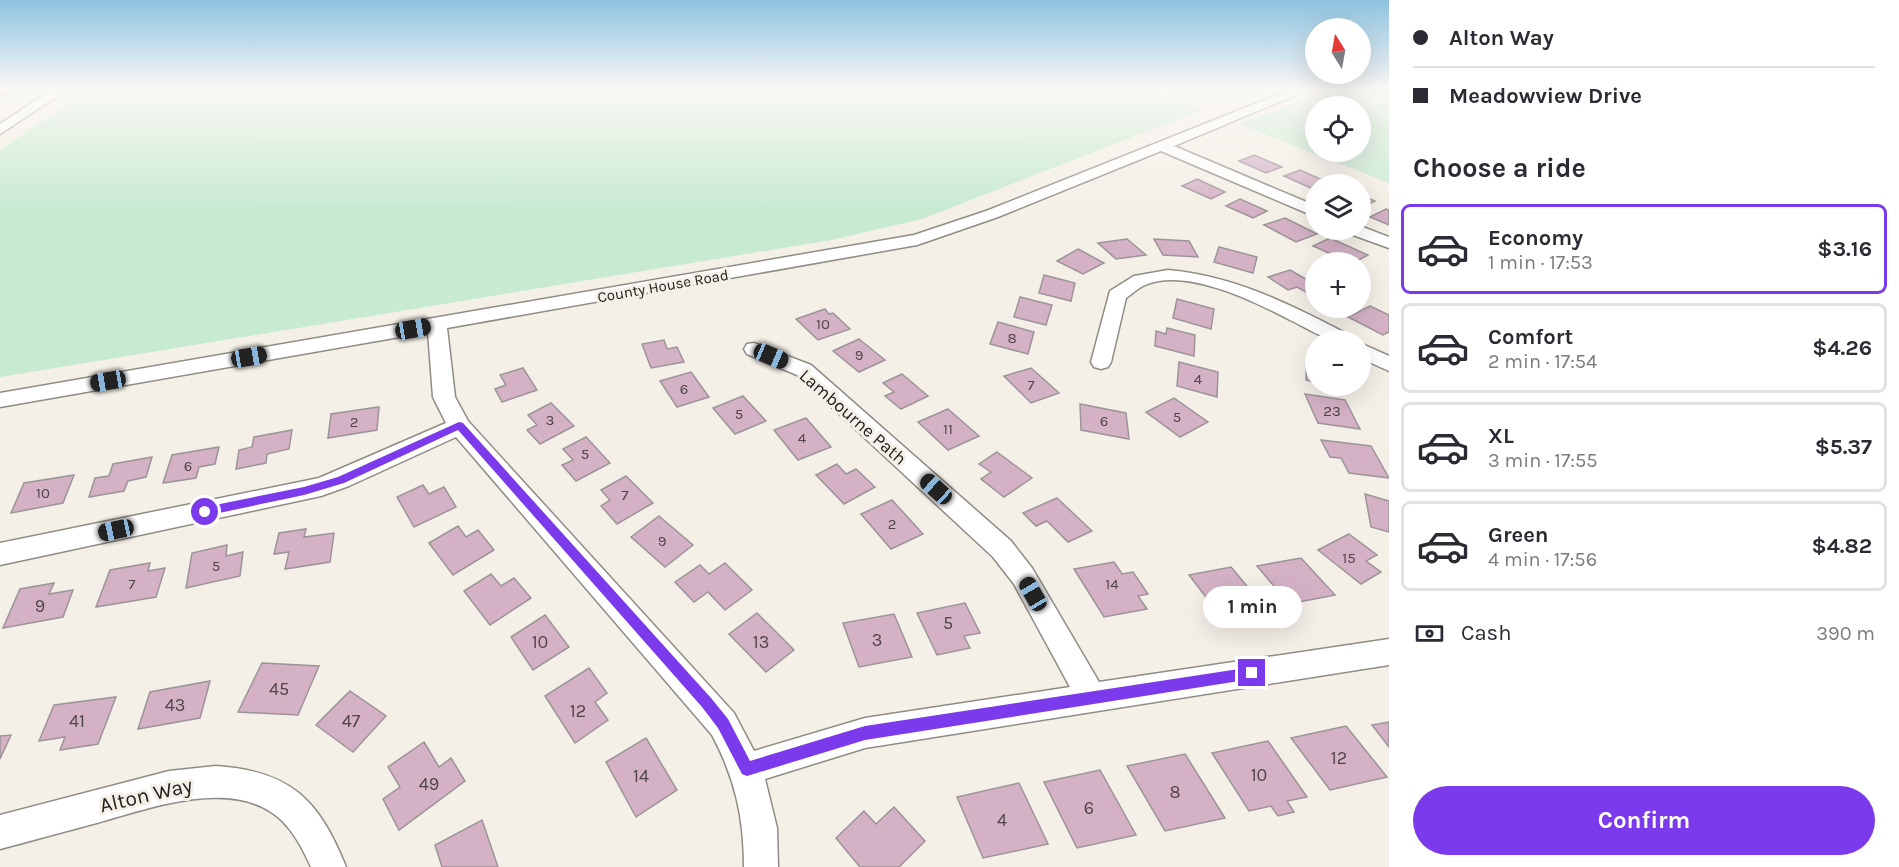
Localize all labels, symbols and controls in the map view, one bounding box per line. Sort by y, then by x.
north arrow [1305,18,1371,84]
map controls [1305,18,1371,396]
text: Alton Way [1449,25,1554,51]
text: Meadowview Drive [1449,83,1642,109]
button: locate [1305,96,1371,162]
text: Choose a ride [1413,152,1586,184]
button: layers [1305,174,1371,240]
icon: car [1416,222,1470,276]
text: Economy [1488,225,1583,251]
text: $3.16 [1817,236,1872,262]
text: 1 min · 17:53 [1488,251,1593,274]
button: + [1305,252,1371,318]
street label: County House Road [596,266,730,306]
house number: 10 [816,315,830,333]
car [394,317,432,341]
icon: car [1416,321,1470,375]
text: Comfort [1488,324,1573,350]
house number: 8 [1007,329,1017,347]
button: − [1305,330,1371,396]
text: $4.26 [1812,335,1872,361]
car [751,341,791,371]
car [230,345,268,369]
house number: 9 [855,346,863,364]
text: 2 min · 17:54 [1488,350,1597,373]
street label: Lambourne Path [795,364,911,470]
car [89,369,127,393]
house number: 4 [1194,370,1203,388]
house number: 7 [1027,376,1035,394]
house number: 6 [680,380,688,398]
house number: 23 [1323,402,1341,420]
house number: 5 [735,405,743,423]
house number: 5 [1173,408,1181,426]
house number: 3 [546,411,554,429]
house number: 6 [1100,412,1108,430]
house number: 2 [350,413,358,431]
house number: 11 [943,420,953,438]
icon: car [1416,420,1470,474]
text: XL [1488,423,1514,449]
house number: 4 [798,429,807,447]
text: $5.37 [1815,434,1872,460]
house number: 5 [581,445,589,463]
text: 3 min · 17:55 [1488,449,1598,472]
house number: 6 [184,457,192,475]
car [917,470,955,508]
house number: 10 [36,484,50,502]
house number: 7 [621,486,629,504]
route start [191,498,218,525]
house number: 2 [888,515,896,533]
car [97,517,135,543]
icon: car [1416,519,1470,573]
text: Green [1488,522,1549,548]
house number: 9 [658,532,666,550]
text: $4.82 [1811,533,1872,559]
text: 4 min · 17:56 [1488,548,1597,571]
house number: 15 [1342,549,1356,567]
house number: 5 [212,557,220,575]
car [1016,574,1050,614]
house number: 7 [128,575,136,593]
house number: 14 [1105,575,1119,593]
callout: 1 min [1202,586,1302,628]
house number: 9 [35,595,45,617]
text: 1 min [1227,595,1278,618]
house number: 5 [943,612,953,634]
icon: cash [1413,617,1446,650]
text: Cash [1461,620,1511,646]
text: 390 m [1816,622,1875,645]
house number: 3 [872,629,882,651]
house number: 10 [532,631,548,653]
house number: 13 [753,631,769,653]
route end [1238,659,1265,686]
house number: 45 [269,678,289,700]
house number: 43 [165,694,185,716]
house number: 12 [570,700,586,722]
house number: 41 [69,710,85,732]
house number: 47 [342,710,361,732]
house number: 12 [1331,747,1347,769]
house number: 10 [1251,764,1267,786]
house number: 14 [633,765,649,787]
street label: Alton Way [97,773,195,817]
house number: 49 [419,773,439,795]
house number: 8 [1169,781,1181,803]
button: Confirm [1413,786,1875,855]
house number: 6 [1084,797,1094,819]
house number: 4 [997,809,1007,831]

